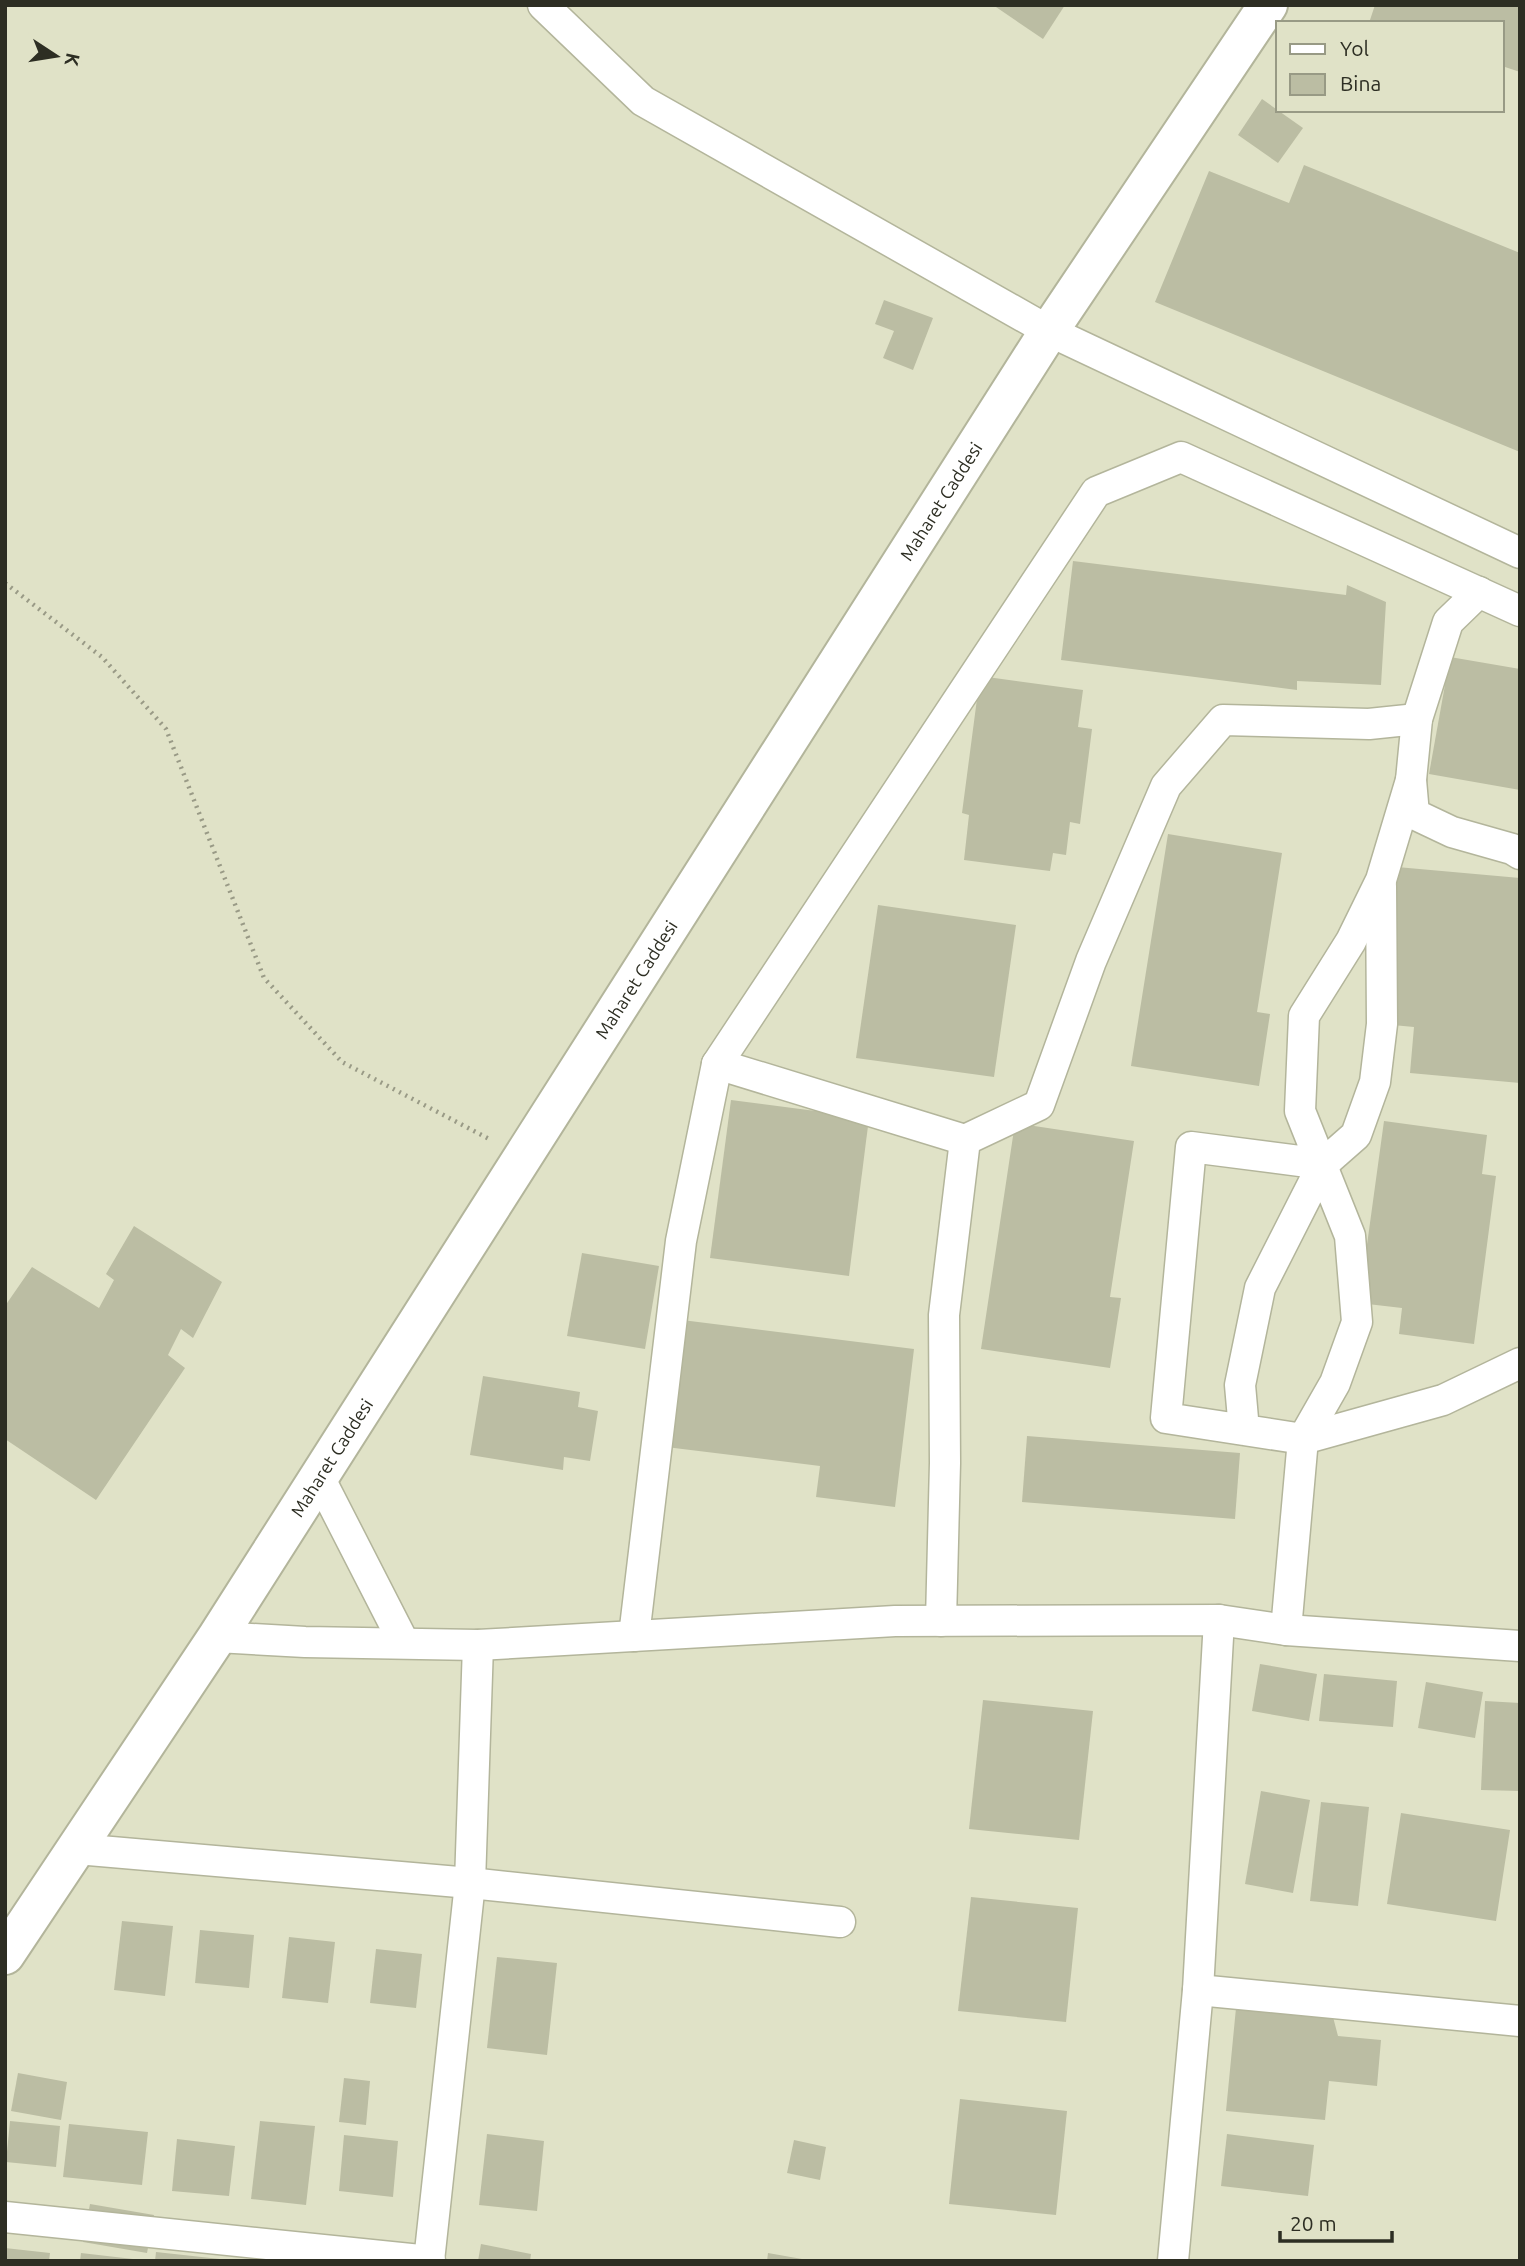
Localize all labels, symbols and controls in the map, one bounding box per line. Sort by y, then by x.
north arrow [21,21,91,91]
legend [1276,21,1504,112]
text: Yol [1340,36,1369,60]
text: K [60,51,85,68]
text: Bina [1340,71,1381,95]
street label: Maharet Caddesi [896,438,986,564]
street label: Maharet Caddesi [591,917,681,1042]
street label: Maharet Caddesi [286,1395,376,1520]
scale bar [1280,2200,1392,2244]
text: 20 m [1290,2211,1337,2235]

